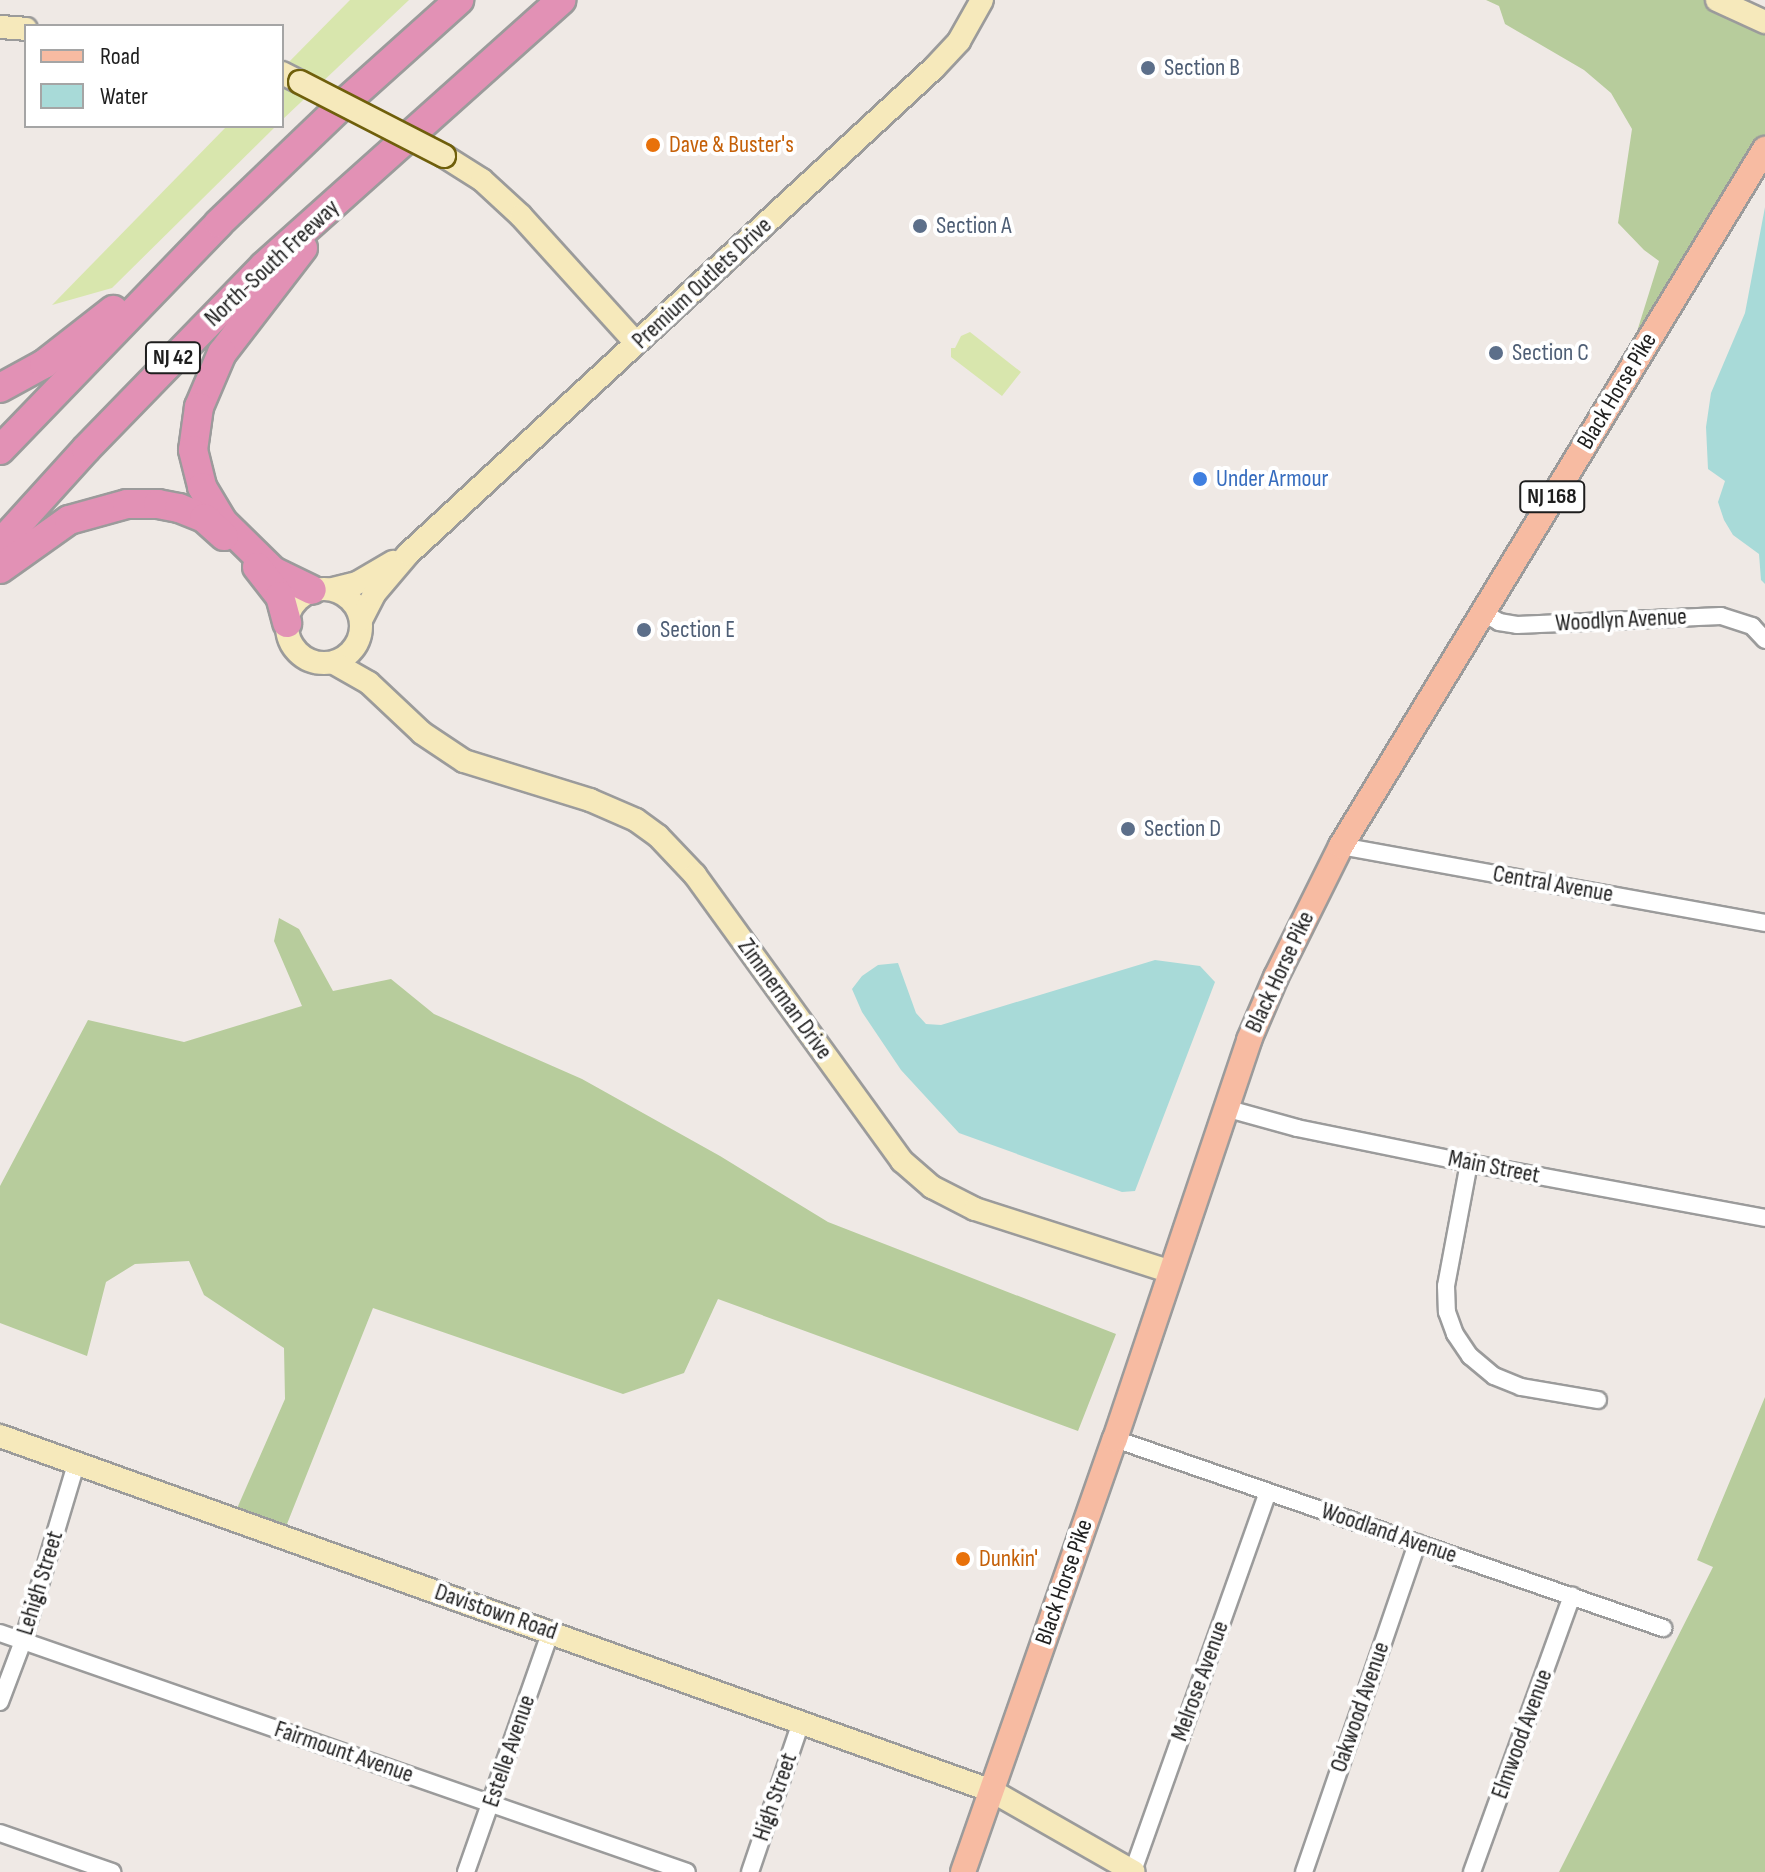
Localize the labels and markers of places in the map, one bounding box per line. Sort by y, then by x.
place label: Section B [1164,54,1240,82]
marker: Section B [1139,59,1157,77]
place label: Dave & Buster's [669,131,794,159]
marker: Dave & Buster's [644,136,662,154]
place label: Section A [936,212,1011,240]
marker: Section A [911,217,929,235]
place label: Section C [1512,339,1589,367]
marker: Section C [1487,344,1505,362]
place label: Under Armour [1216,465,1328,493]
marker: Under Armour [1191,470,1209,488]
place label: Section E [660,616,735,644]
marker: Section E [635,621,653,639]
place label: Section D [1144,815,1221,843]
marker: Section D [1119,820,1137,838]
place label: Dunkin' [979,1545,1038,1573]
marker: Dunkin' [954,1550,972,1568]

